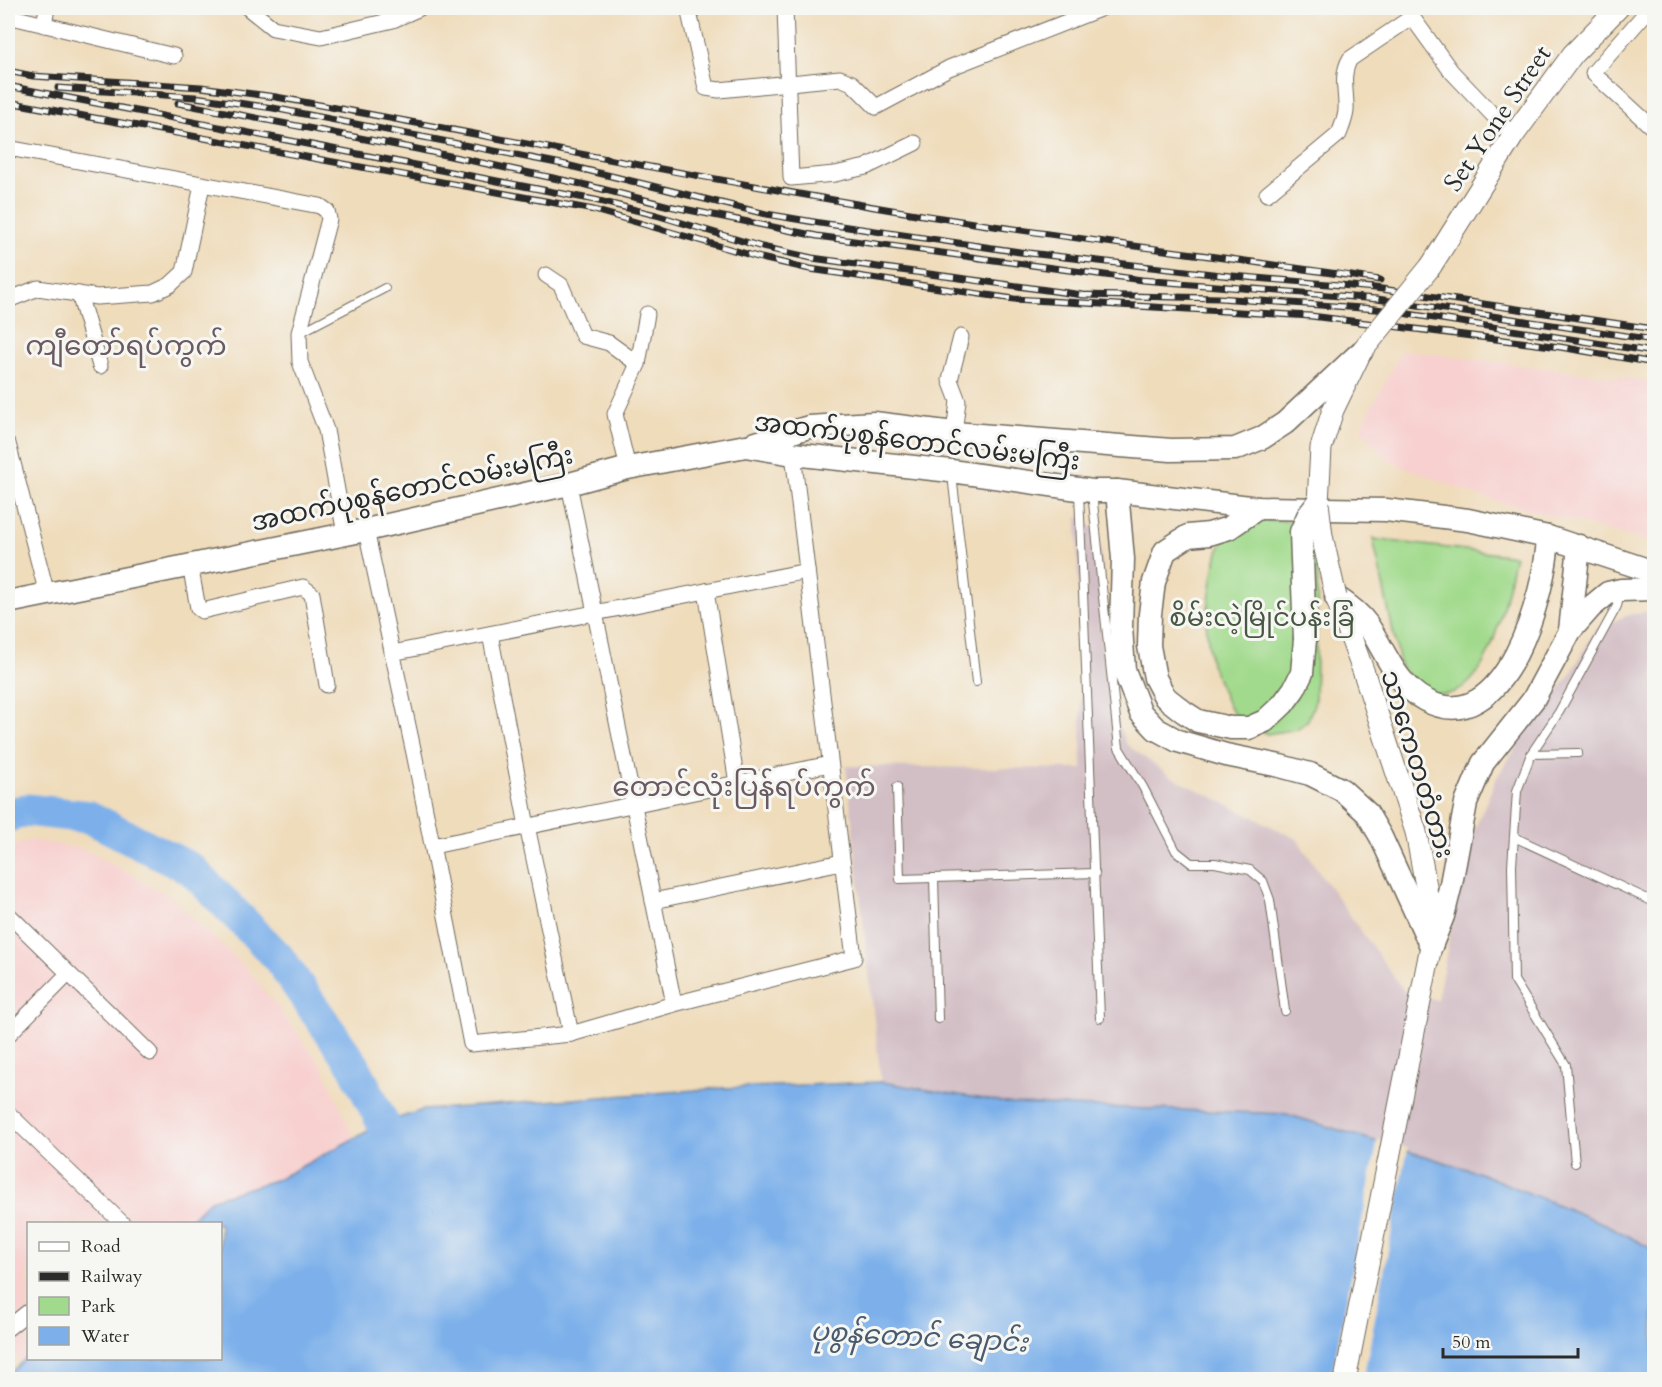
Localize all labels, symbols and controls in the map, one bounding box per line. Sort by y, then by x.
street label: Set Yone Street [1435,38,1559,198]
district label: ကျီတော်ရပ်ကွက် [25,327,227,368]
street label: အထက်ပုစွန်တောင်လမ်းမကြီး [752,404,1082,482]
street label: အထက်ပုစွန်တောင်လမ်းမကြီး [248,437,577,543]
park label: စိမ်းလဲ့မြိုင်ပန်းခြံ [1169,600,1355,638]
street label: သာကေတတံတား [1372,666,1463,862]
district label: တောင်လုံးပြန်ရပ်ကွက် [612,768,876,809]
legend [27,1222,222,1360]
text: Road [81,1234,121,1259]
text: Railway [81,1264,143,1289]
text: Park [81,1294,116,1319]
water label: ပုစွန်တောင် ချောင်း [809,1312,1030,1365]
scale bar [1443,1321,1578,1359]
text: Water [80,1324,130,1349]
text: 50 m [1452,1330,1491,1355]

